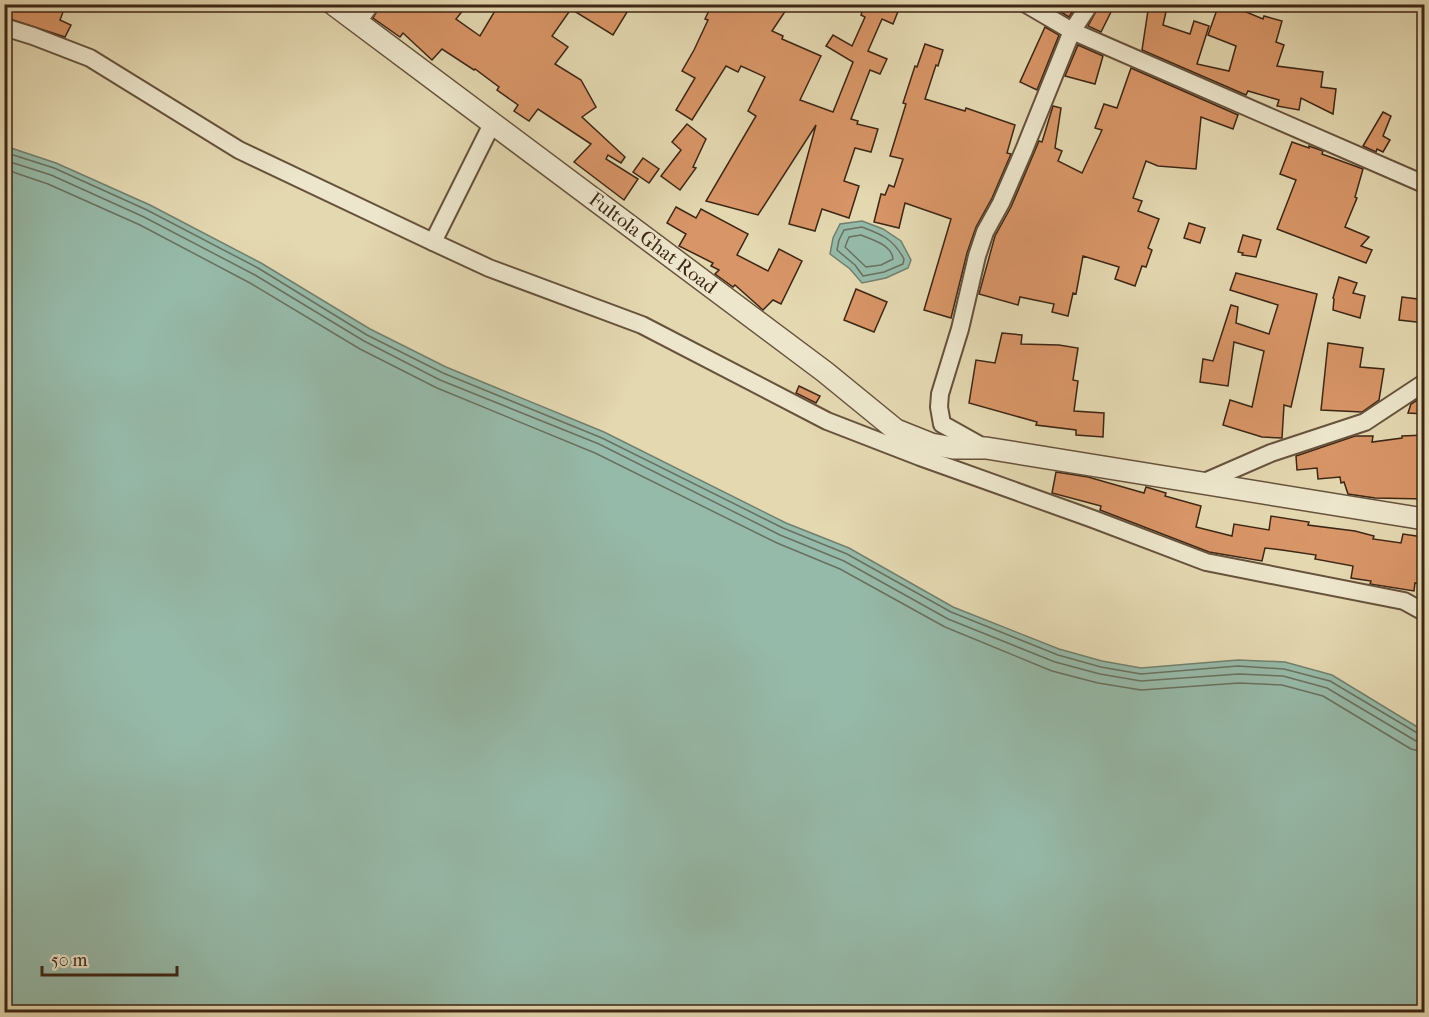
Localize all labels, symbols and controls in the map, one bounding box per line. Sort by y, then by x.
street label: Fultola Ghat Road [584,187,722,299]
scale bar [42,939,177,977]
text: 50 m [51,950,88,971]

